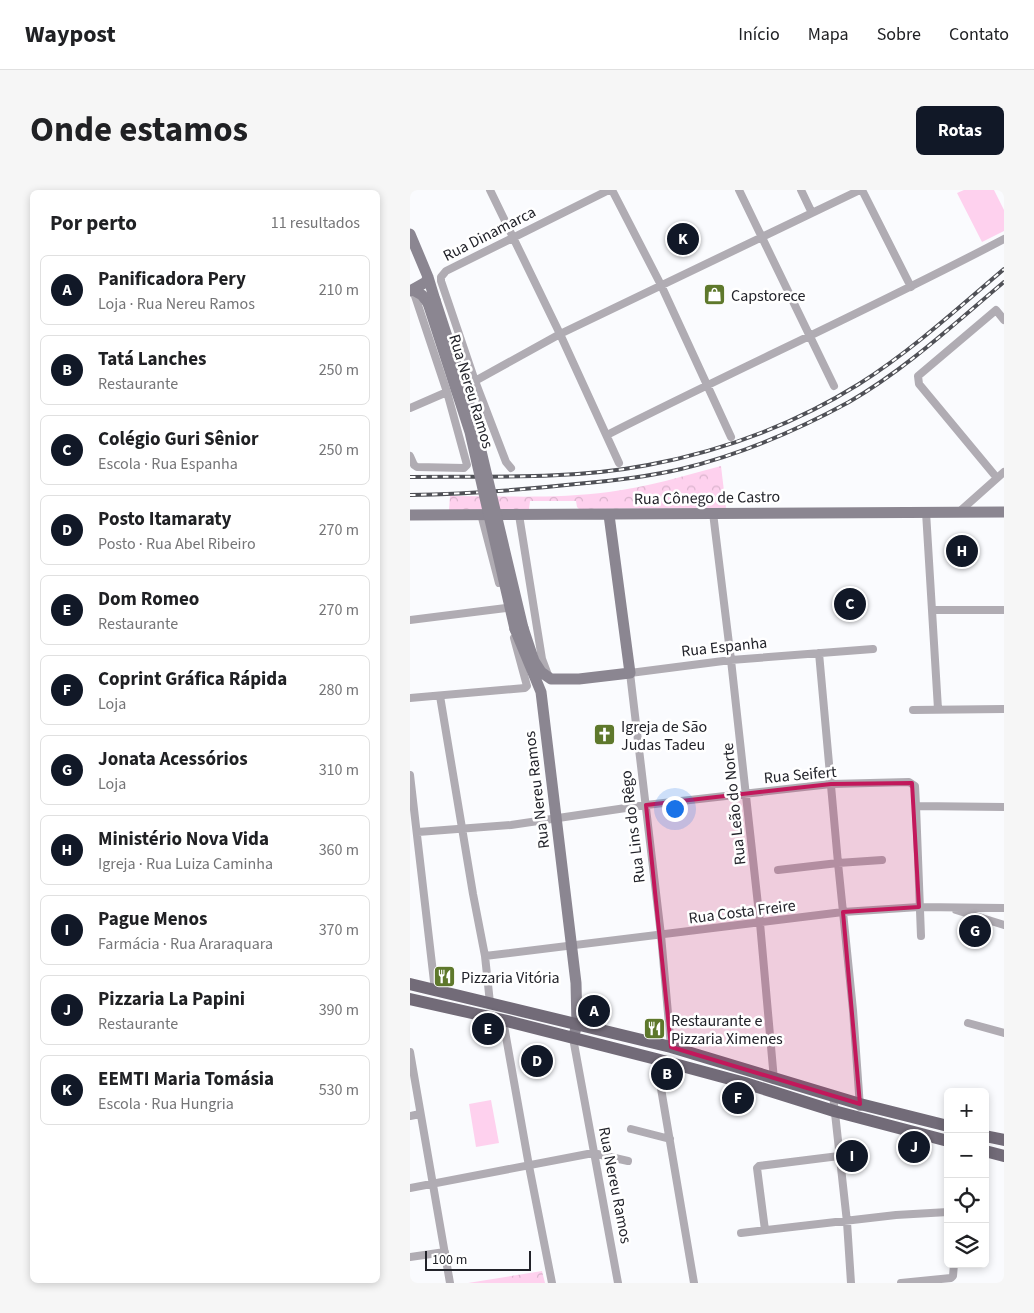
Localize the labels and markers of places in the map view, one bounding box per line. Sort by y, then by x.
pin: K [667,220,699,258]
shop icon: Capstorece [703,283,727,307]
place label: Capstorece [731,285,806,307]
pin: H [946,532,978,570]
pin: C [834,585,866,623]
place label: Igreja de São Judas Tadeu [621,716,707,756]
church icon: Igreja de São Judas Tadeu [593,723,617,747]
pin: G [959,912,991,950]
restaurant icon: Pizzaria Vitória [433,965,457,989]
place label: Pizzaria Vitória [461,967,560,989]
pin: A [578,992,610,1030]
pin: E [472,1010,504,1048]
place label: Restaurante e Pizzaria Ximenes [671,1010,783,1050]
restaurant icon: Restaurante e Pizzaria Ximenes [643,1017,667,1041]
pin: D [521,1042,553,1080]
pin: B [651,1055,683,1093]
pin: F [722,1079,754,1117]
pin: J [898,1128,930,1166]
pin: I [836,1137,868,1175]

